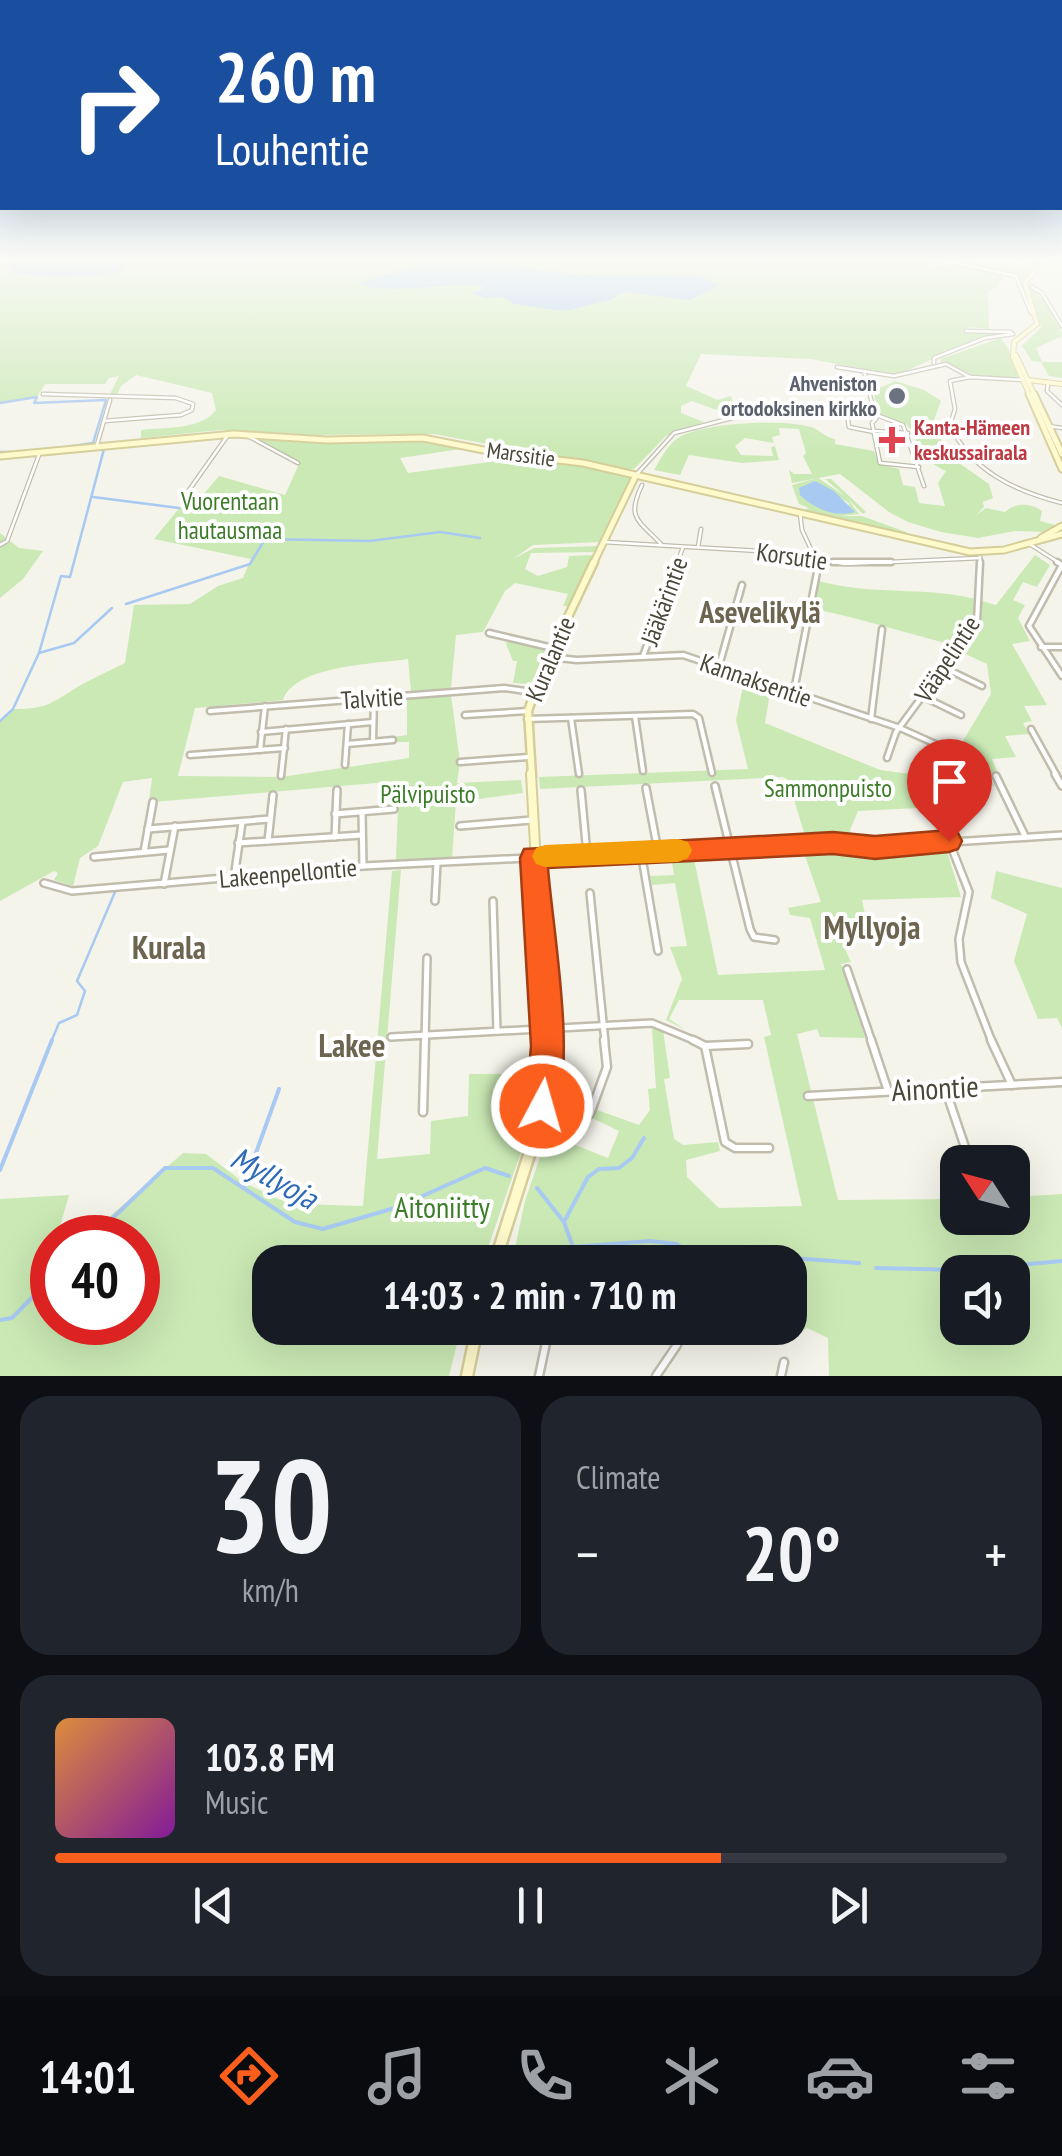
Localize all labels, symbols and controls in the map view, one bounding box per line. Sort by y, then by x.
text: 260 m [215,31,376,121]
icon: right [50,40,180,170]
text: Louhentie [215,119,370,177]
place label: Ahveniston ortodoksinen kirkko [721,369,877,422]
marker: Ahveniston ortodoksinen kirkko [886,385,908,407]
place label: Kanta-Hämeen keskussairaala [914,413,1030,466]
marker: Kanta-Hämeen keskussairaala [879,427,905,453]
street label: Marssitie [485,435,557,473]
park label: Vuorentaan hautausmaa [178,485,282,546]
street label: Korsutie [755,535,829,577]
street label: Jääkärintie [633,552,695,650]
district label: Asevelikylä [698,592,821,631]
street label: Vääpelintie [907,610,987,709]
street label: Kuralantie [518,612,582,706]
street label: Kannaksentie [696,646,816,714]
street label: Talvitie [340,680,404,716]
pin [907,739,992,842]
icon: arrive [922,754,977,809]
park label: Sammonpuisto [764,772,892,804]
park label: Pälvipuisto [380,778,476,810]
street label: Lakeenpellontie [218,851,358,895]
district label: Myllyoja [824,906,920,948]
district label: Kurala [132,926,206,968]
district label: Lakee [318,1024,386,1066]
position arrow [490,1054,594,1158]
street label: Ainontie [890,1066,979,1109]
water label: Myllyoja [224,1136,327,1219]
north arrow [940,1145,1030,1235]
map controls [940,1145,1030,1345]
park label: Aitoniitty [394,1187,490,1226]
speed limit sign: 40 [30,1215,160,1345]
button: sound [940,1255,1030,1345]
text: 14:03 · 2 min · 710 m [383,1270,676,1319]
text: 30 [208,1420,333,1588]
text: Climate [576,1456,660,1498]
text: 20° [742,1505,841,1602]
text: − [576,1518,599,1589]
text: + [984,1518,1007,1589]
text: km/h [242,1569,299,1611]
text: 103.8 FM [205,1732,335,1781]
text: Music [205,1781,268,1823]
icon: previous [186,1878,241,1933]
icon: pause [503,1878,558,1933]
icon: next [821,1878,876,1933]
icon: directions [214,2041,284,2111]
icon: music [362,2041,432,2111]
icon: phone [510,2041,580,2111]
icon: climate [657,2041,727,2111]
icon: car [805,2041,875,2111]
icon: filters [953,2041,1023,2111]
text: 14:01 [39,2047,136,2105]

